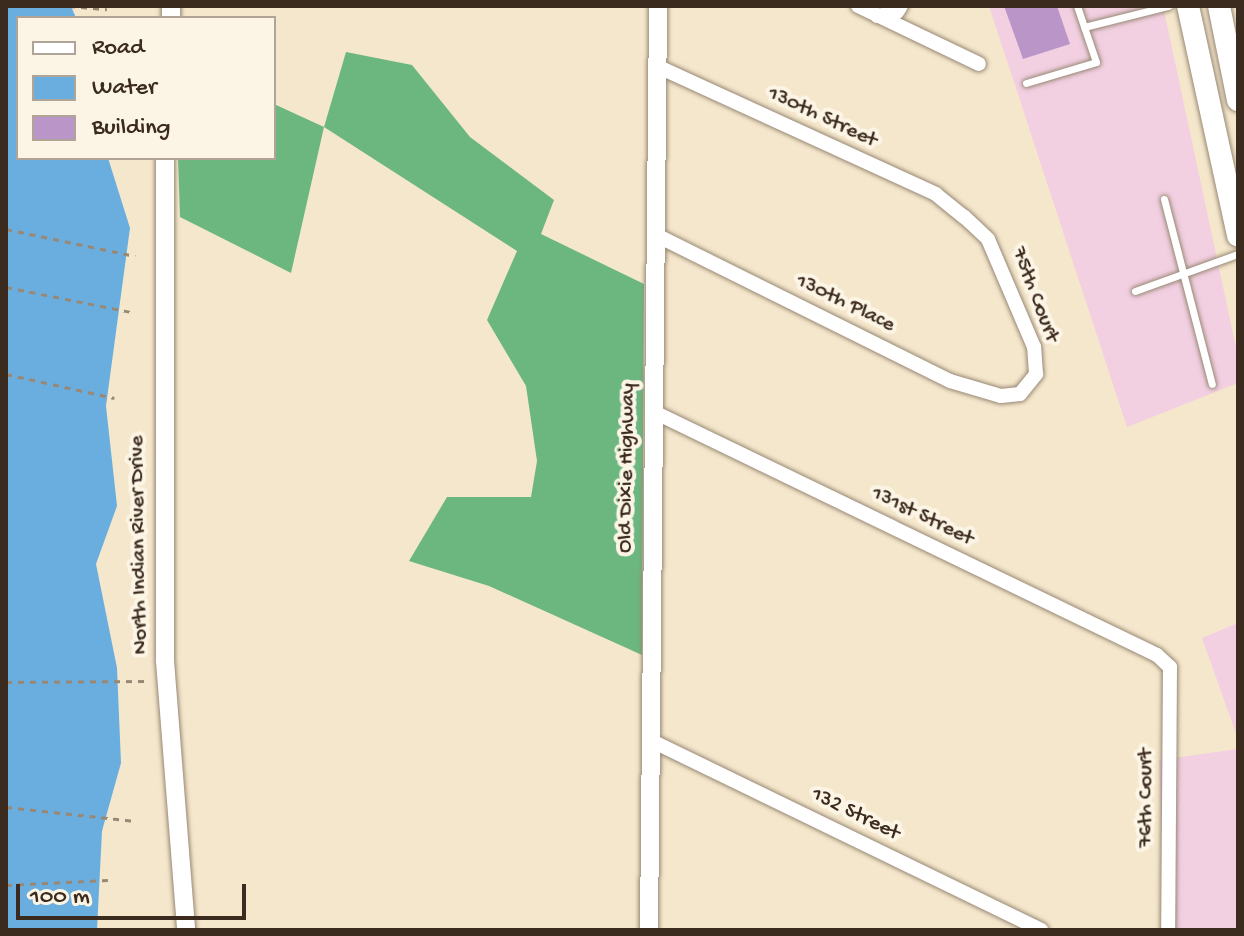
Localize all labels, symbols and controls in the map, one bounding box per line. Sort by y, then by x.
legend [16,16,276,160]
text: Road [92,34,144,63]
text: Water [92,74,156,103]
street label: 130th Street [763,81,881,155]
text: Building [92,114,170,143]
street label: 75th Court [1004,244,1064,346]
street label: 130th Place [791,269,899,339]
street label: Old Dixie Highway [613,383,643,553]
street label: North Indian River Drive [125,435,155,655]
street label: 131st Street [867,481,977,553]
street label: 76th Court [1134,748,1160,848]
street label: 132 Street [807,782,903,848]
scale bar [20,868,250,918]
text: 100 m [30,883,90,912]

